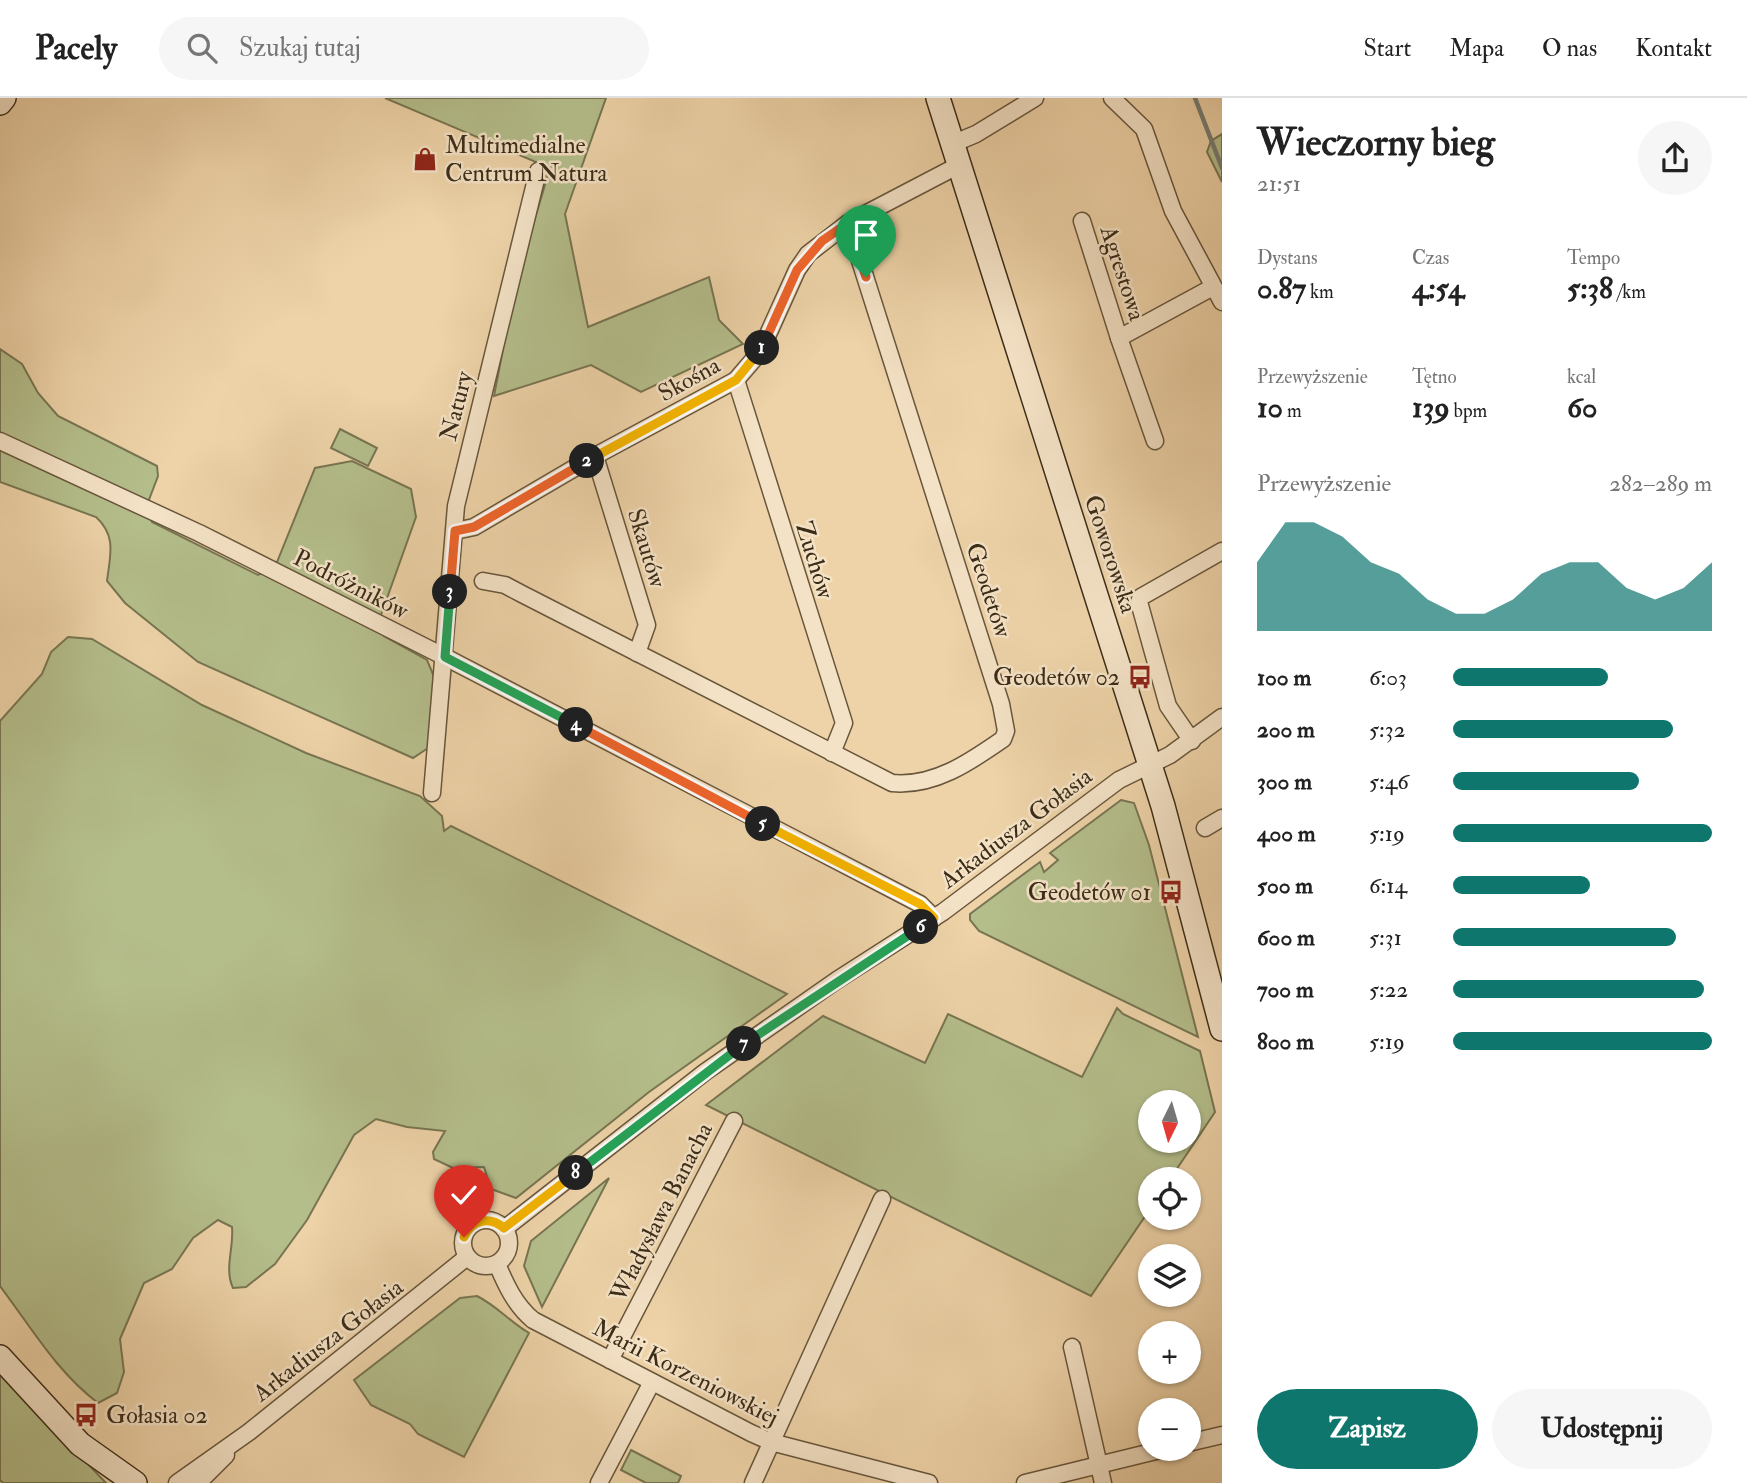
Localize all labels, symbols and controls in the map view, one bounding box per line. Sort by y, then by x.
search box [159,17,649,80]
text: Pacely [35,28,117,69]
icon: search [183,29,221,67]
text: Szukaj tutaj [239,32,361,64]
text: Start [1363,33,1411,64]
text: Mapa [1449,33,1504,64]
text: O nas [1542,33,1597,64]
text: Kontakt [1635,33,1712,64]
text: Wieczorny bieg [1257,119,1495,167]
button: share [1638,121,1712,195]
place label: Multimedialne Centrum Natura [445,130,609,189]
shop icon: Multimedialne Centrum Natura [411,145,439,173]
text: 21:51 [1257,169,1301,198]
pin [836,205,896,277]
icon: arrive [847,216,885,254]
street label: Agrestowa [1092,221,1153,326]
text: Dystans [1257,246,1318,270]
text: Czas [1412,246,1449,270]
text: Tempo [1567,246,1620,270]
text: 0.87 [1257,270,1306,307]
text: 4:54 [1412,270,1464,307]
text: 5:38 [1567,270,1613,307]
text: km [1306,280,1334,304]
text: /km [1613,280,1646,304]
pin: 1 [744,330,780,366]
text: 1 [758,335,765,359]
street label: Skośna [653,349,727,409]
text: Przewyższenie [1257,365,1368,389]
text: Tętno [1412,365,1457,389]
text: kcal [1567,365,1596,389]
street label: Natury [433,368,480,444]
text: 10 [1257,389,1283,426]
text: 139 [1412,389,1450,426]
text: 60 [1567,389,1598,426]
text: m [1283,399,1302,423]
text: bpm [1450,399,1487,423]
pin: 2 [570,444,604,478]
text: 2 [582,448,591,472]
text: Przewyższenie [1257,469,1391,498]
text: 282–289 m [1609,469,1712,498]
street label: Goworowska [1077,491,1145,618]
street label: Skautów [620,505,674,592]
street label: Zuchów [788,518,841,604]
street label: Geodetów [959,539,1019,642]
street label: Podróżników [288,542,414,627]
pin: 3 [433,574,468,610]
text: 3 [446,579,453,603]
place label: Geodetów 02 [993,662,1120,693]
bus stop icon: Geodetów 02 [1126,663,1154,691]
text: 100 m [1257,663,1311,692]
text: 6:03 [1369,663,1407,692]
pin: 4 [558,708,594,742]
text: 4 [570,712,581,736]
text: 200 m [1257,715,1315,744]
text: 5:32 [1369,715,1405,744]
street label: Arkadiusza Gołasia [933,760,1099,896]
text: 300 m [1257,767,1312,796]
text: 5:46 [1369,767,1409,796]
pin: 5 [746,806,780,842]
text: 5 [758,811,767,835]
text: 400 m [1257,819,1316,848]
text: 5:19 [1369,819,1405,848]
text: 500 m [1257,871,1313,900]
text: 6:14 [1369,871,1407,900]
place label: Geodetów 01 [1028,877,1151,908]
bus stop icon: Geodetów 01 [1157,878,1185,906]
pin: 6 [904,910,939,944]
text: 6 [916,914,925,938]
text: 600 m [1257,923,1315,952]
text: 5:31 [1369,923,1402,952]
text: 700 m [1257,975,1314,1004]
text: 5:22 [1369,975,1408,1004]
pin: 7 [726,1026,762,1062]
text: 800 m [1257,1027,1314,1056]
text: 5:19 [1369,1027,1405,1056]
text: 7 [739,1031,748,1055]
north arrow [1138,1090,1200,1153]
map controls [1138,1090,1201,1461]
street label: Władysława Banacha [602,1116,720,1308]
pin: 8 [558,1156,594,1190]
text: 8 [571,1160,580,1184]
pin [434,1165,494,1237]
button: locate [1138,1167,1201,1230]
icon: check [445,1176,483,1214]
button: layers [1138,1244,1201,1307]
street label: Arkadiusza Gołasia [246,1271,411,1409]
street label: Marii Korzeniowskiej [588,1312,784,1433]
button: + [1138,1321,1201,1384]
button: Zapisz [1257,1389,1478,1469]
button: Udostępnij [1492,1389,1712,1469]
button: − [1138,1398,1201,1461]
place label: Gołasia 02 [106,1400,208,1431]
bus stop icon: Gołasia 02 [72,1401,100,1429]

